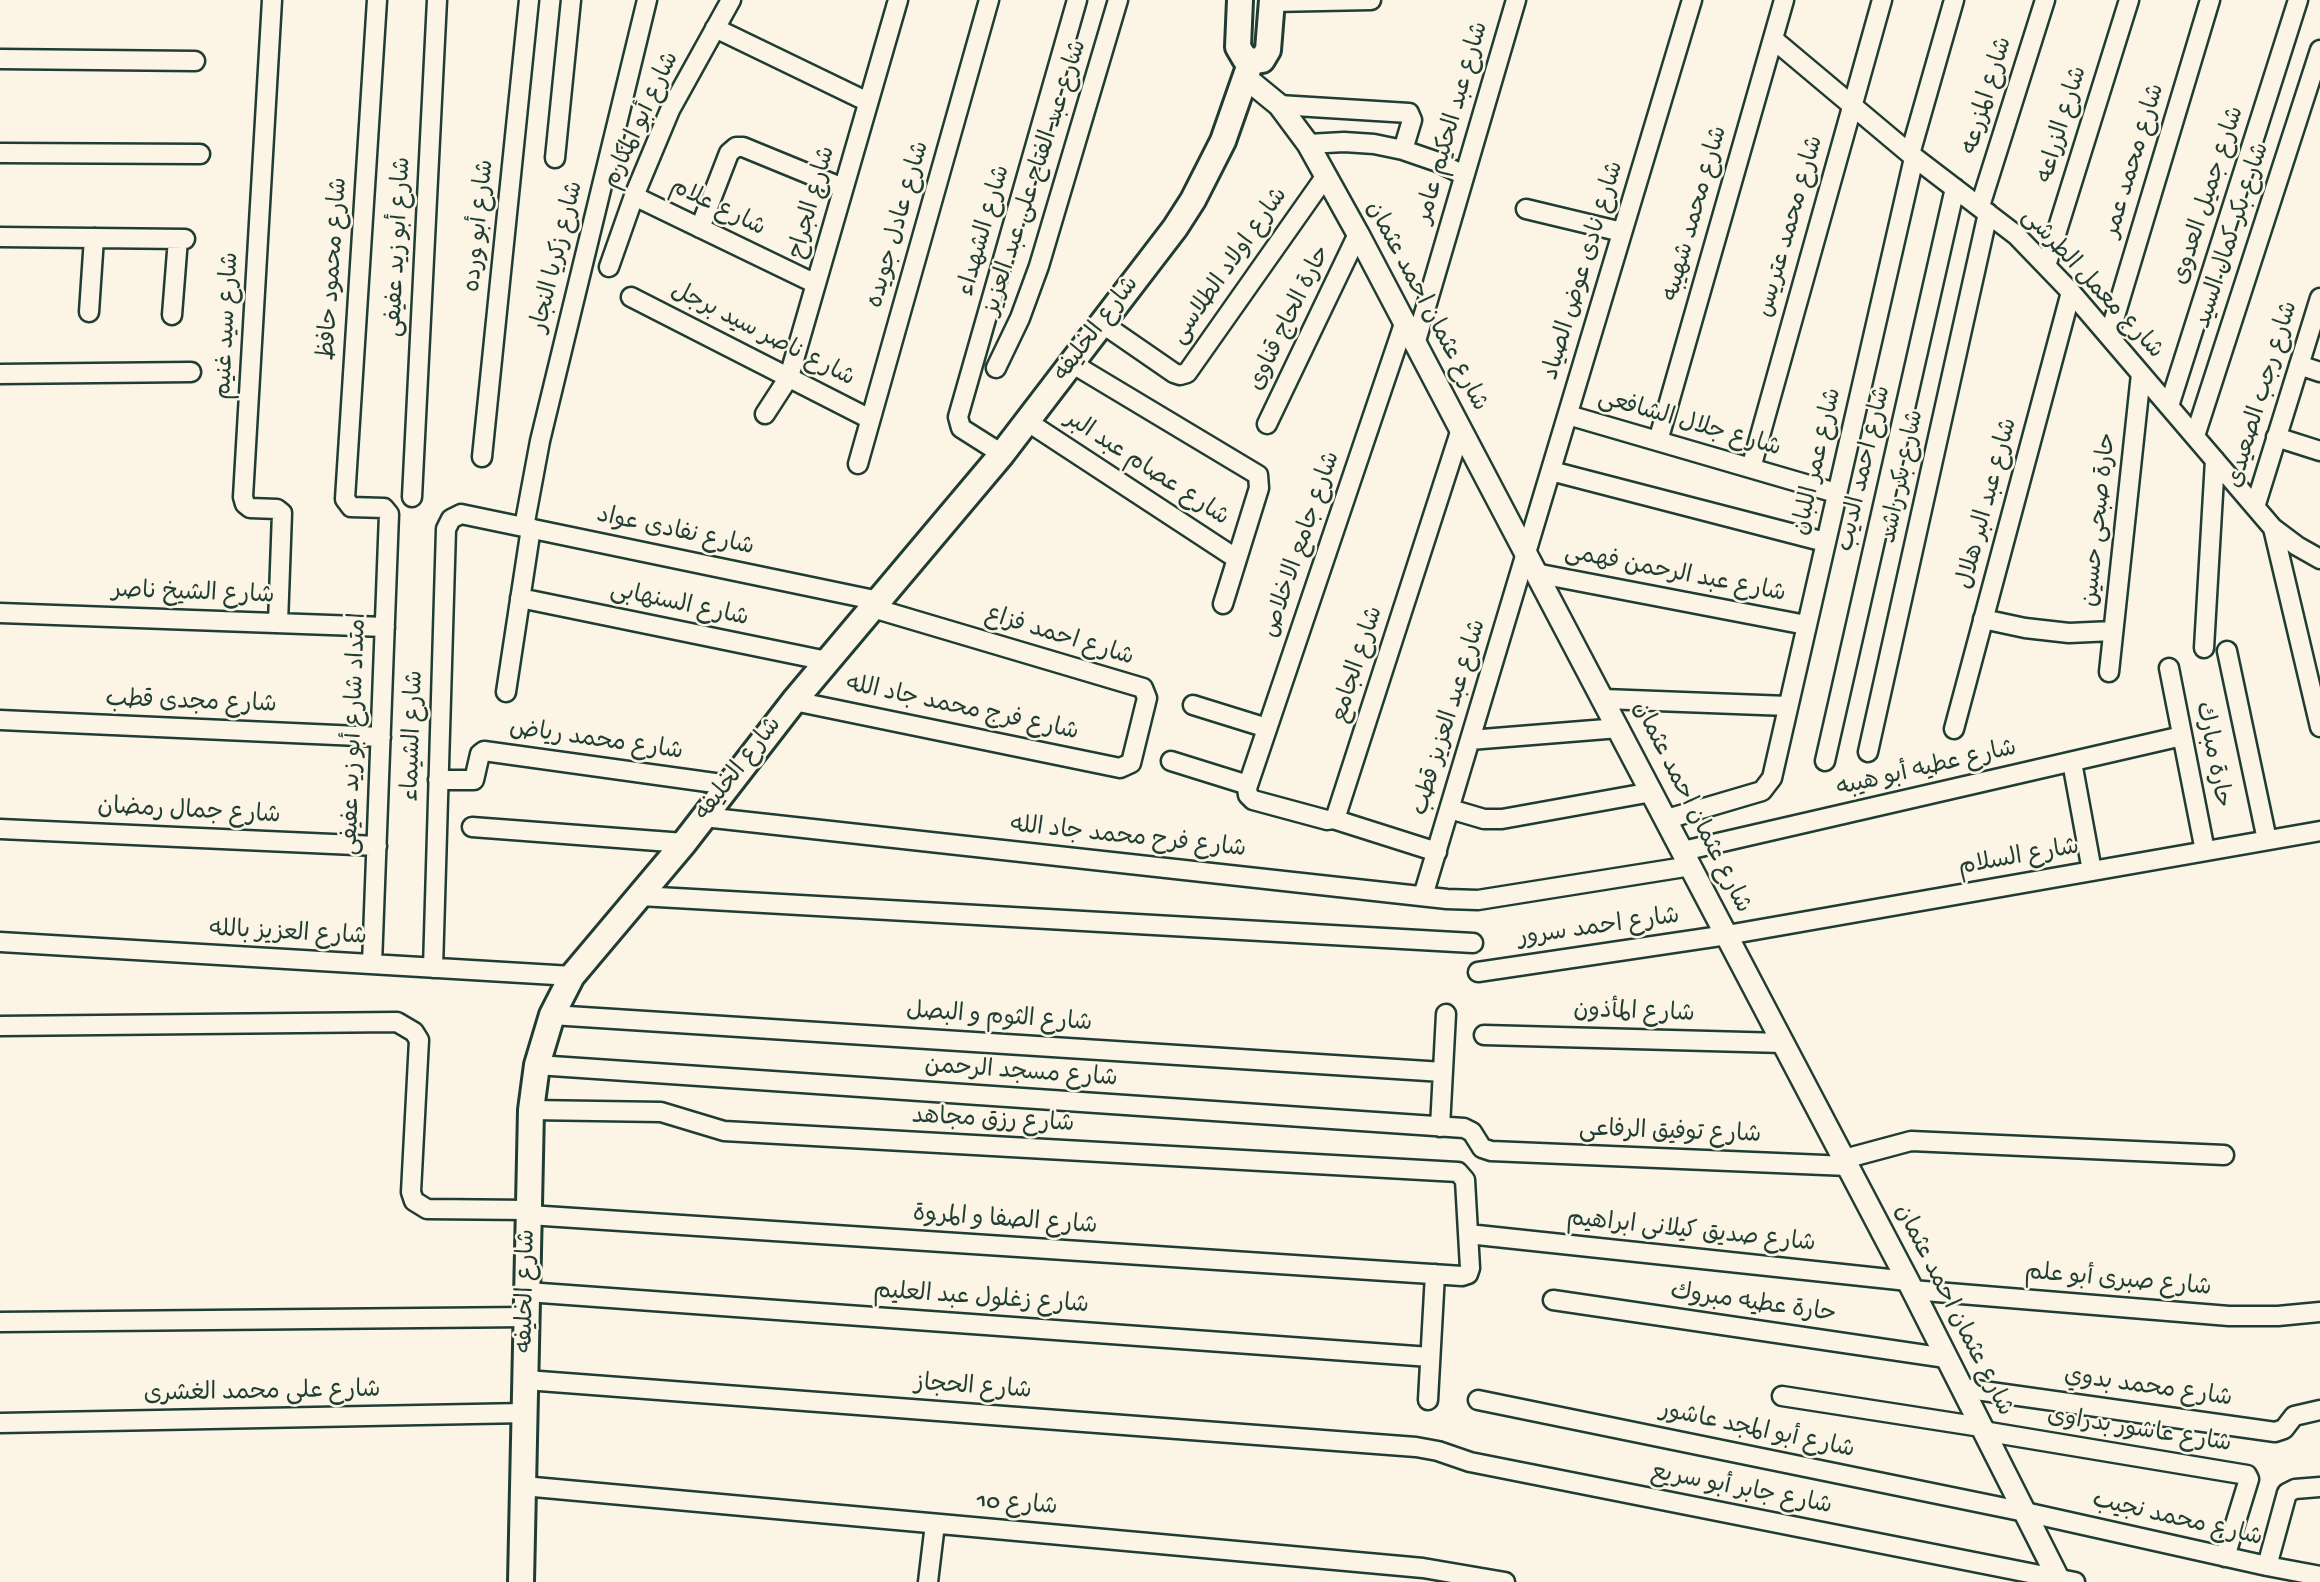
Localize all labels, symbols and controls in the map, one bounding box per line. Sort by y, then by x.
street label: شارع عبد الحكيم عامر [1411,19,1497,227]
street label: شارع المزرعه [1958,34,2020,158]
street label: شارع عبد الفتاح على عبد العزيز [979,37,1095,319]
street label: شارع أبو المكارم [599,48,687,194]
street label: شارع الزراعه [2033,63,2095,187]
street label: شارع محمد عمر [2099,81,2173,241]
street label: شارع جميل العدوى [2168,103,2252,289]
street label: شارع محمد شهيبه [1658,123,1736,305]
street label: شارع محمد عتريس [1752,133,1832,321]
street label: شارع عادل جويده [862,138,938,312]
street label: شارع بكر كمال السيد [2190,139,2278,333]
street label: شارع الجراح [784,144,844,262]
street label: شارع أبو زيد عفيفى [381,156,419,338]
street label: شارع أبو ورده [460,158,502,294]
street label: شارع نادى عوض الصياد [1538,158,1632,384]
street label: شارع الشهداء [954,162,1018,300]
street label: شارع علام [665,174,769,244]
street label: شارع محمود حافظ [314,177,356,361]
street label: شارع زكريا النجار [526,179,592,335]
street label: شارع اولاد الطلاسى [1166,183,1296,351]
street label: شارع عثمان احمد عثمان [1357,197,1493,417]
street label: شارع معمل الطرشى [2014,204,2168,366]
street label: حارة الحاج قناوى [1243,242,1339,396]
street label: شارع سيد غنيم [211,251,247,401]
street label: شارع الخليفه [1049,272,1147,388]
street label: شارع ناصر سيد برجل [665,277,859,395]
street label: شارع رجب الصعيدى [2222,298,2306,492]
street label: شارع احمد الديب [1833,383,1899,555]
street label: شارع جلال الشافعى [1594,385,1784,465]
street label: شارع عمر اللبان [1788,386,1850,538]
street label: شارع عصام عبد البر [1059,406,1233,534]
street label: شارع بكر راشد [1876,408,1932,546]
street label: شارع عبد البر هلال [1952,415,2026,593]
street label: حارة صبحى حسين [2078,432,2124,608]
street label: شارع جامع الاخلاص [1258,448,1348,642]
street label: شارع نفادى عواد [594,502,756,564]
street label: شارع عبد الرحمن فهمى [1562,539,1788,611]
street label: شارع السنهابى [607,577,751,635]
street label: شارع الشيخ ناصر [111,578,275,612]
street label: شارع احمد فزاع [981,602,1137,674]
street label: شارع الجامع [1327,603,1391,727]
street label: امتداد شارع أبو زيد عفيفى [337,612,375,856]
street label: شارع عبد العزيز قطب [1408,617,1494,819]
street label: شارع الشيماء [398,670,432,802]
street label: شارع فرج محمد جاد الله [843,671,1081,749]
street label: شارع مجدى قطب [105,687,277,721]
street label: شارع عثمان احمد عثمان [1624,697,1756,919]
street label: حارة مبارك [2187,700,2235,810]
street label: شارع الخليفه [691,712,789,828]
street label: شارع محمد رياض [507,716,685,768]
street label: شارع عطيه أبو هيبه [1834,735,2020,805]
street label: شارع جمال رمضان [97,794,281,832]
street label: شارع فرح محمد جاد الله [1009,812,1247,866]
street label: شارع السلام [1956,834,2082,884]
street label: شارع احمد سرور [1516,903,1682,955]
street label: شارع العزيز بالله [209,916,367,954]
street label: شارع المأذون [1573,997,1695,1031]
street label: شارع الثوم و البصل [905,998,1093,1040]
street label: شارع مسجد الرحمن [924,1053,1118,1095]
street label: شارع رزق مجاهد [911,1103,1075,1141]
street label: شارع توفيق الرفاعى [1578,1116,1762,1152]
street label: شارع عثمان احمد عثمان [1886,1200,2018,1422]
street label: شارع الصفا و المروة [912,1201,1098,1243]
street label: شارع صديق كيلانى ابراهيم [1565,1206,1817,1260]
street label: شارع الخليفه [513,1229,543,1353]
street label: شارع صبرى أبو علم [2023,1259,2213,1305]
street label: شارع زغلول عبد العليم [872,1278,1090,1322]
street label: حارة عطيه مبروك [1668,1279,1838,1331]
street label: شارع محمد بدوي [2062,1363,2234,1415]
street label: شارع الحجاز [914,1371,1032,1407]
street label: شارع على محمد الغشرى [143,1378,381,1410]
street label: شارع أبو المجد عاشور [1657,1397,1857,1467]
street label: شارع عاشور بدراوى [2045,1403,2233,1461]
street label: شارع جابر أبو سريع [1648,1459,1834,1523]
street label: شارع محمد نجيب [2089,1487,2265,1555]
street label: شارع 10 [975,1488,1059,1524]

